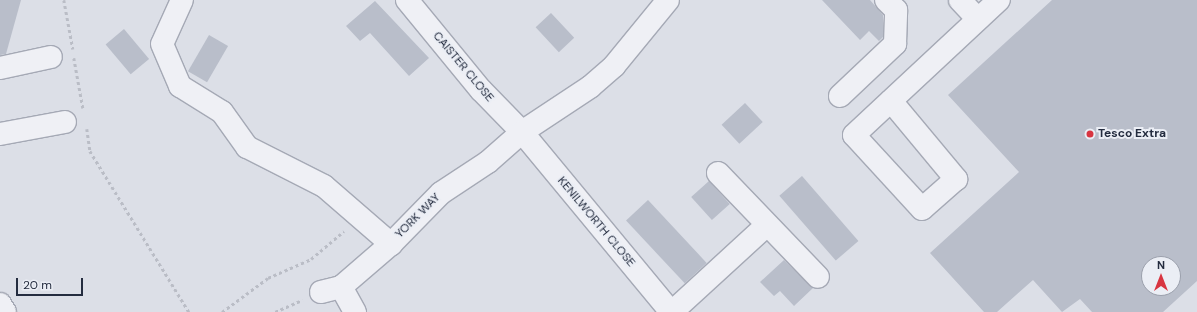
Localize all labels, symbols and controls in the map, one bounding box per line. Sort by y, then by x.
street label: CAISTER CLOSE [430,29,496,105]
place label: Tesco Extra [1098,127,1166,141]
marker: Tesco Extra [1085,129,1095,139]
street label: KENILWORTH CLOSE [554,174,638,270]
street label: YORK WAY [392,190,444,242]
north arrow [1141,256,1181,296]
text: N [1157,258,1165,272]
scale bar [18,270,85,296]
text: 20 m [23,277,52,293]

